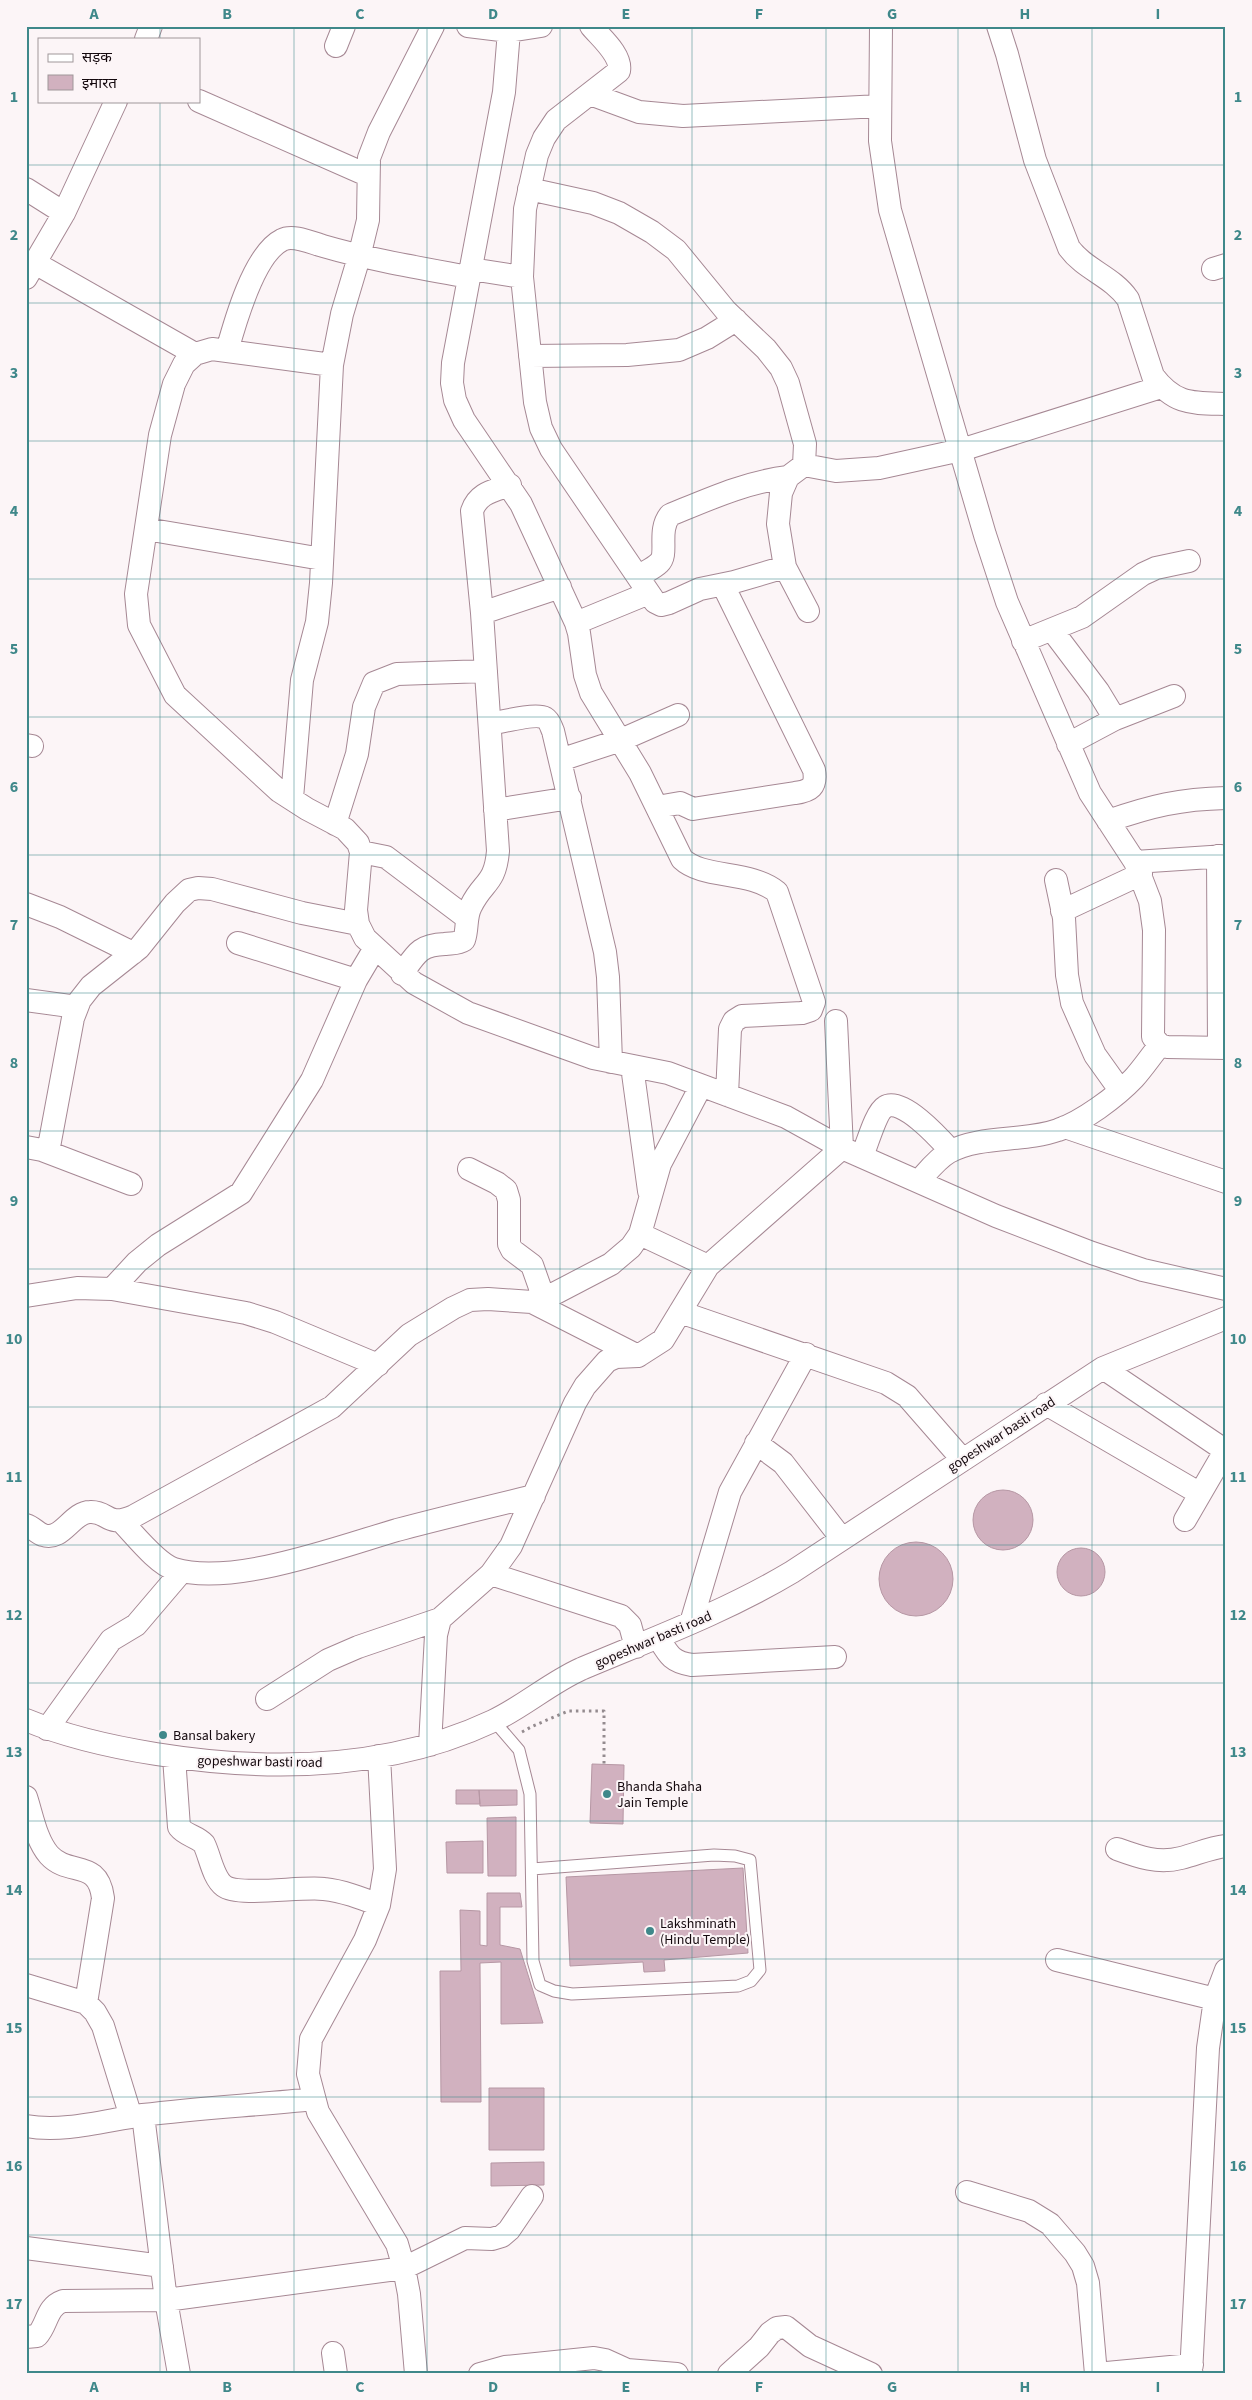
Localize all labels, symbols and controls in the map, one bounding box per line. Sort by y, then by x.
text: A [88,3,99,25]
text: B [222,3,232,25]
text: C [355,3,365,25]
text: D [488,3,498,25]
text: E [622,3,630,25]
text: F [755,3,763,25]
text: G [887,3,897,25]
text: H [1020,3,1030,25]
text: I [1156,3,1160,25]
legend [38,38,200,102]
text: सड़क [82,47,112,68]
text: इमारत [82,73,117,94]
text: 1 [10,86,18,108]
text: 1 [1234,86,1242,108]
text: 2 [10,224,18,246]
text: 2 [1234,224,1242,246]
text: 3 [10,362,18,384]
text: 3 [1234,362,1242,384]
text: 4 [10,500,19,522]
text: 4 [1234,500,1243,522]
text: 5 [10,638,18,660]
text: 5 [1234,638,1242,660]
text: 6 [10,776,18,798]
text: 6 [1234,776,1242,798]
text: 7 [10,914,18,936]
text: 7 [1234,914,1242,936]
text: 8 [10,1052,18,1074]
text: 8 [1234,1052,1242,1074]
text: 9 [10,1190,18,1212]
text: 9 [1234,1190,1242,1212]
text: 10 [6,1328,22,1350]
text: 10 [1230,1328,1246,1350]
street label: gopeshwar basti road [944,1392,1060,1477]
text: 11 [6,1466,22,1488]
text: 11 [1230,1466,1246,1488]
text: 12 [6,1604,22,1626]
text: 12 [1230,1604,1246,1626]
street label: gopeshwar basti road [592,1606,715,1674]
place label: Bansal bakery [173,1726,256,1746]
marker: Bansal bakery [157,1729,169,1741]
text: 13 [6,1741,22,1763]
text: 13 [1230,1741,1246,1763]
street label: gopeshwar basti road [197,1751,323,1773]
place label: Bhanda Shaha Jain Temple [617,1777,702,1813]
marker: Bhanda Shaha Jain Temple [601,1788,613,1800]
text: 14 [6,1879,23,1901]
text: 14 [1230,1879,1247,1901]
place label: Lakshminath (Hindu Temple) [660,1914,750,1950]
marker: Lakshminath (Hindu Temple) [644,1925,656,1937]
text: 15 [6,2017,22,2039]
text: 15 [1230,2017,1246,2039]
text: 16 [6,2155,22,2177]
text: 16 [1230,2155,1246,2177]
text: 17 [6,2293,22,2315]
text: 17 [1230,2293,1246,2315]
text: A [88,2376,99,2398]
text: B [222,2376,232,2398]
text: C [355,2376,365,2398]
text: D [488,2376,498,2398]
text: E [622,2376,630,2398]
text: F [755,2376,763,2398]
text: G [887,2376,897,2398]
text: H [1020,2376,1030,2398]
text: I [1156,2376,1160,2398]

